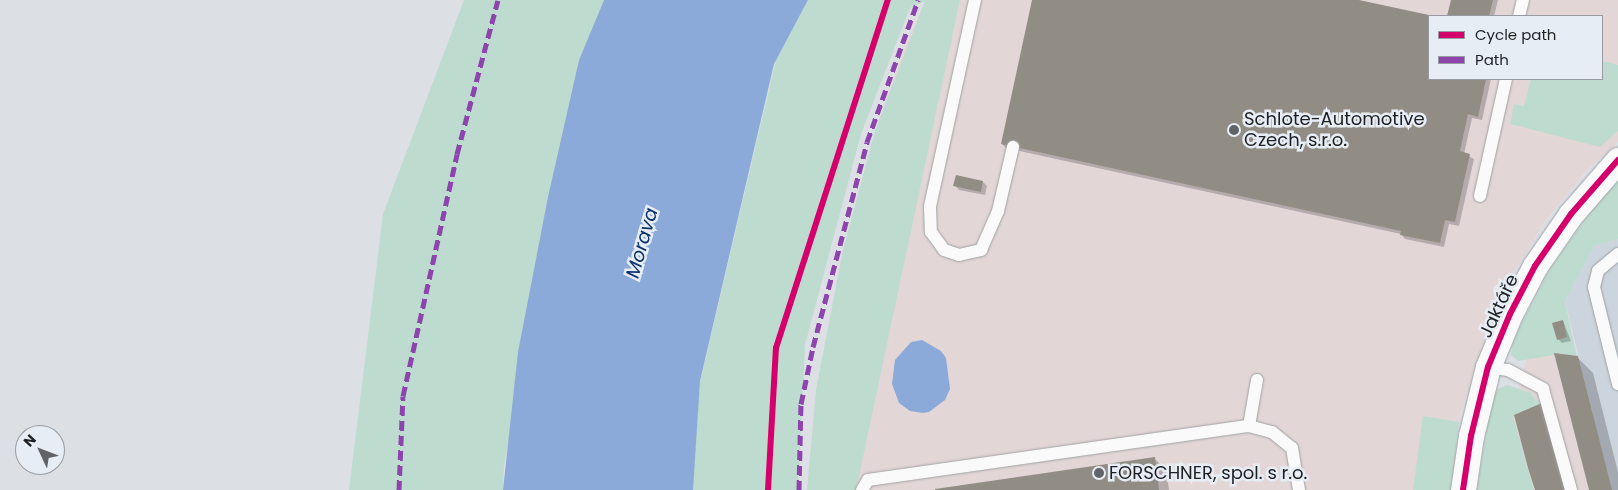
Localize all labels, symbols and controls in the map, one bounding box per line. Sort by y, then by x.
legend [1428,15,1603,80]
text: Cycle path [1475,24,1556,45]
text: Path [1475,49,1509,70]
place label: Schlote-Automotive Czech, s.r.o. [1244,109,1425,152]
marker: Schlote-Automotive Czech, s.r.o. [1228,124,1240,136]
water label: Morava [621,205,663,281]
street label: Jaktáře [1475,271,1523,341]
north arrow [15,425,65,475]
text: N [19,430,41,451]
place label: FORSCHNER, spol. s r.o. [1109,462,1307,484]
marker: FORSCHNER, spol. s r.o. [1093,467,1105,479]

